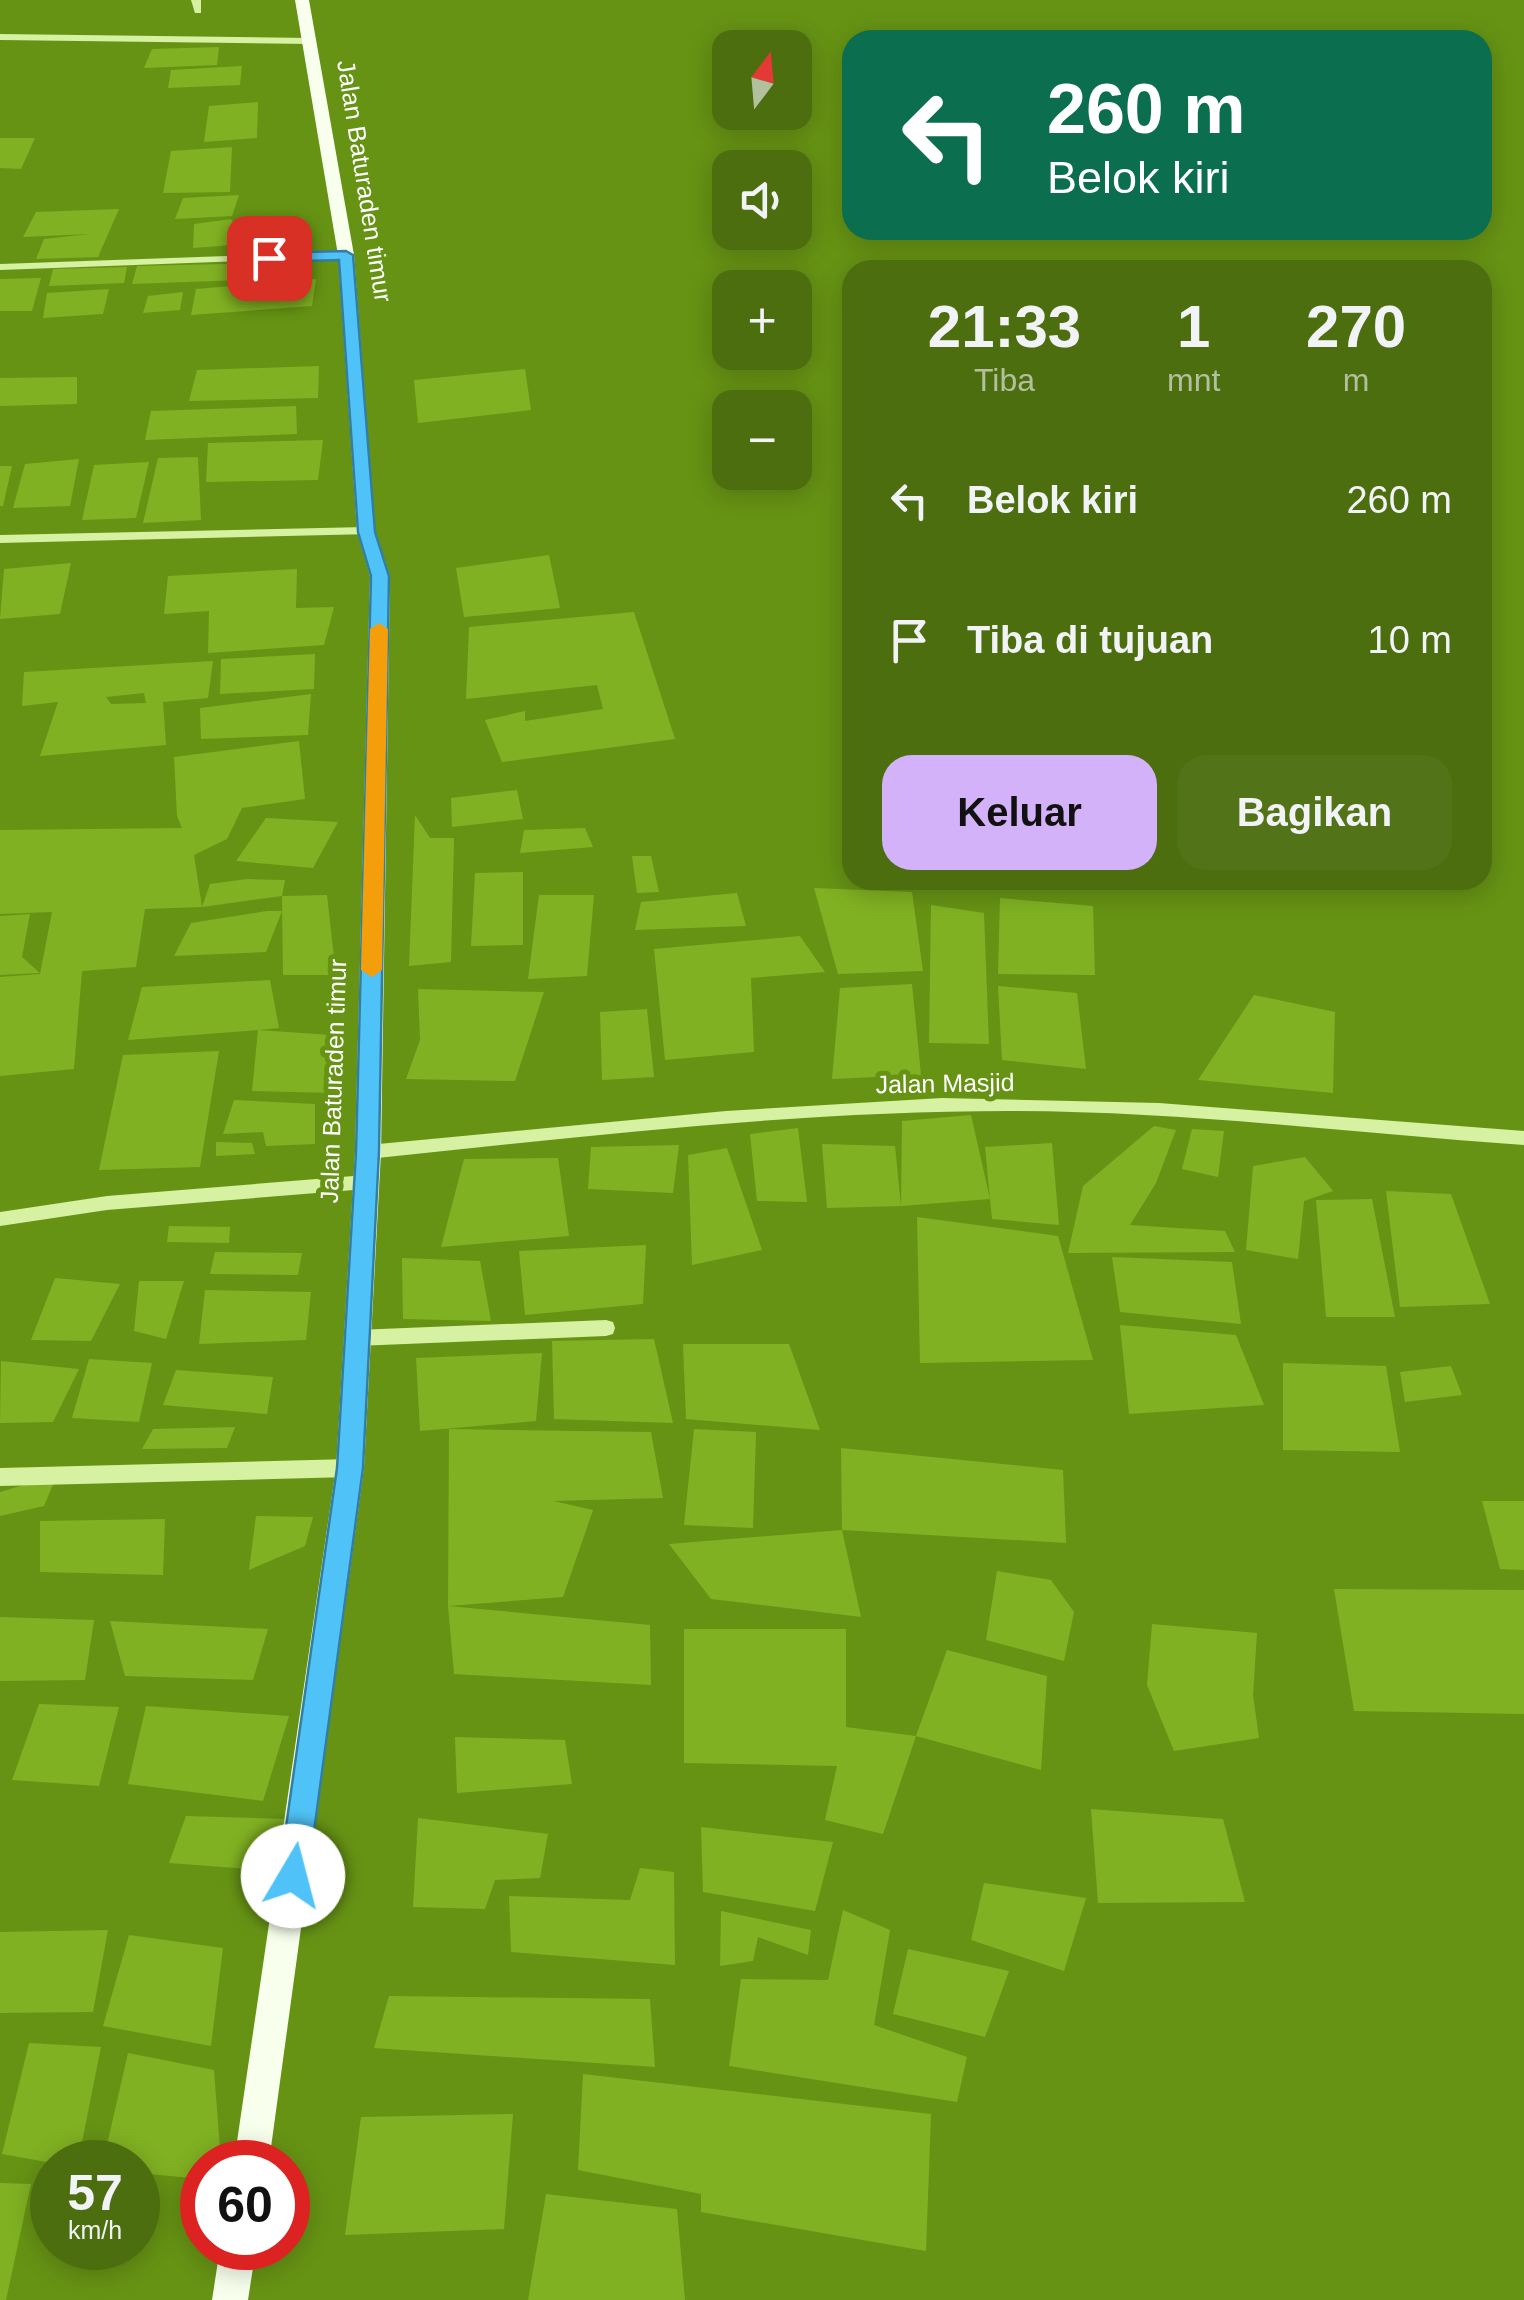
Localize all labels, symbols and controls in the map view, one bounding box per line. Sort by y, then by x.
north arrow [712,30,812,130]
map controls [712,30,812,490]
street label: Jalan Baturaden timur [332,58,398,304]
icon: left [882,70,1012,200]
text: 260 m [1047,70,1245,148]
button: sound [712,150,812,250]
text: Belok kiri [1047,152,1230,203]
pin [227,216,312,301]
icon: arrive [242,231,297,286]
button: + [712,270,812,370]
text: 21:33 [928,293,1081,360]
text: 1 [1177,293,1210,360]
text: 270 [1306,293,1406,360]
text: Tiba [974,362,1035,398]
text: mnt [1167,362,1220,398]
text: m [1343,362,1369,398]
button: − [712,390,812,490]
icon: left [882,473,937,528]
text: Belok kiri [967,479,1138,521]
text: 260 m [1346,479,1452,521]
icon: arrive [882,613,937,668]
text: Tiba di tujuan [967,619,1213,661]
text: 10 m [1368,619,1452,661]
button: Keluar [882,755,1157,870]
button: Bagikan [1177,755,1452,870]
street label: Jalan Baturaden timur [315,958,351,1204]
street label: Jalan Masjid [875,1068,1015,1098]
position arrow [241,1824,345,1928]
speed limit sign: 60 [180,2140,310,2270]
text: 57 [67,2165,123,2221]
text: km/h [68,2216,122,2244]

